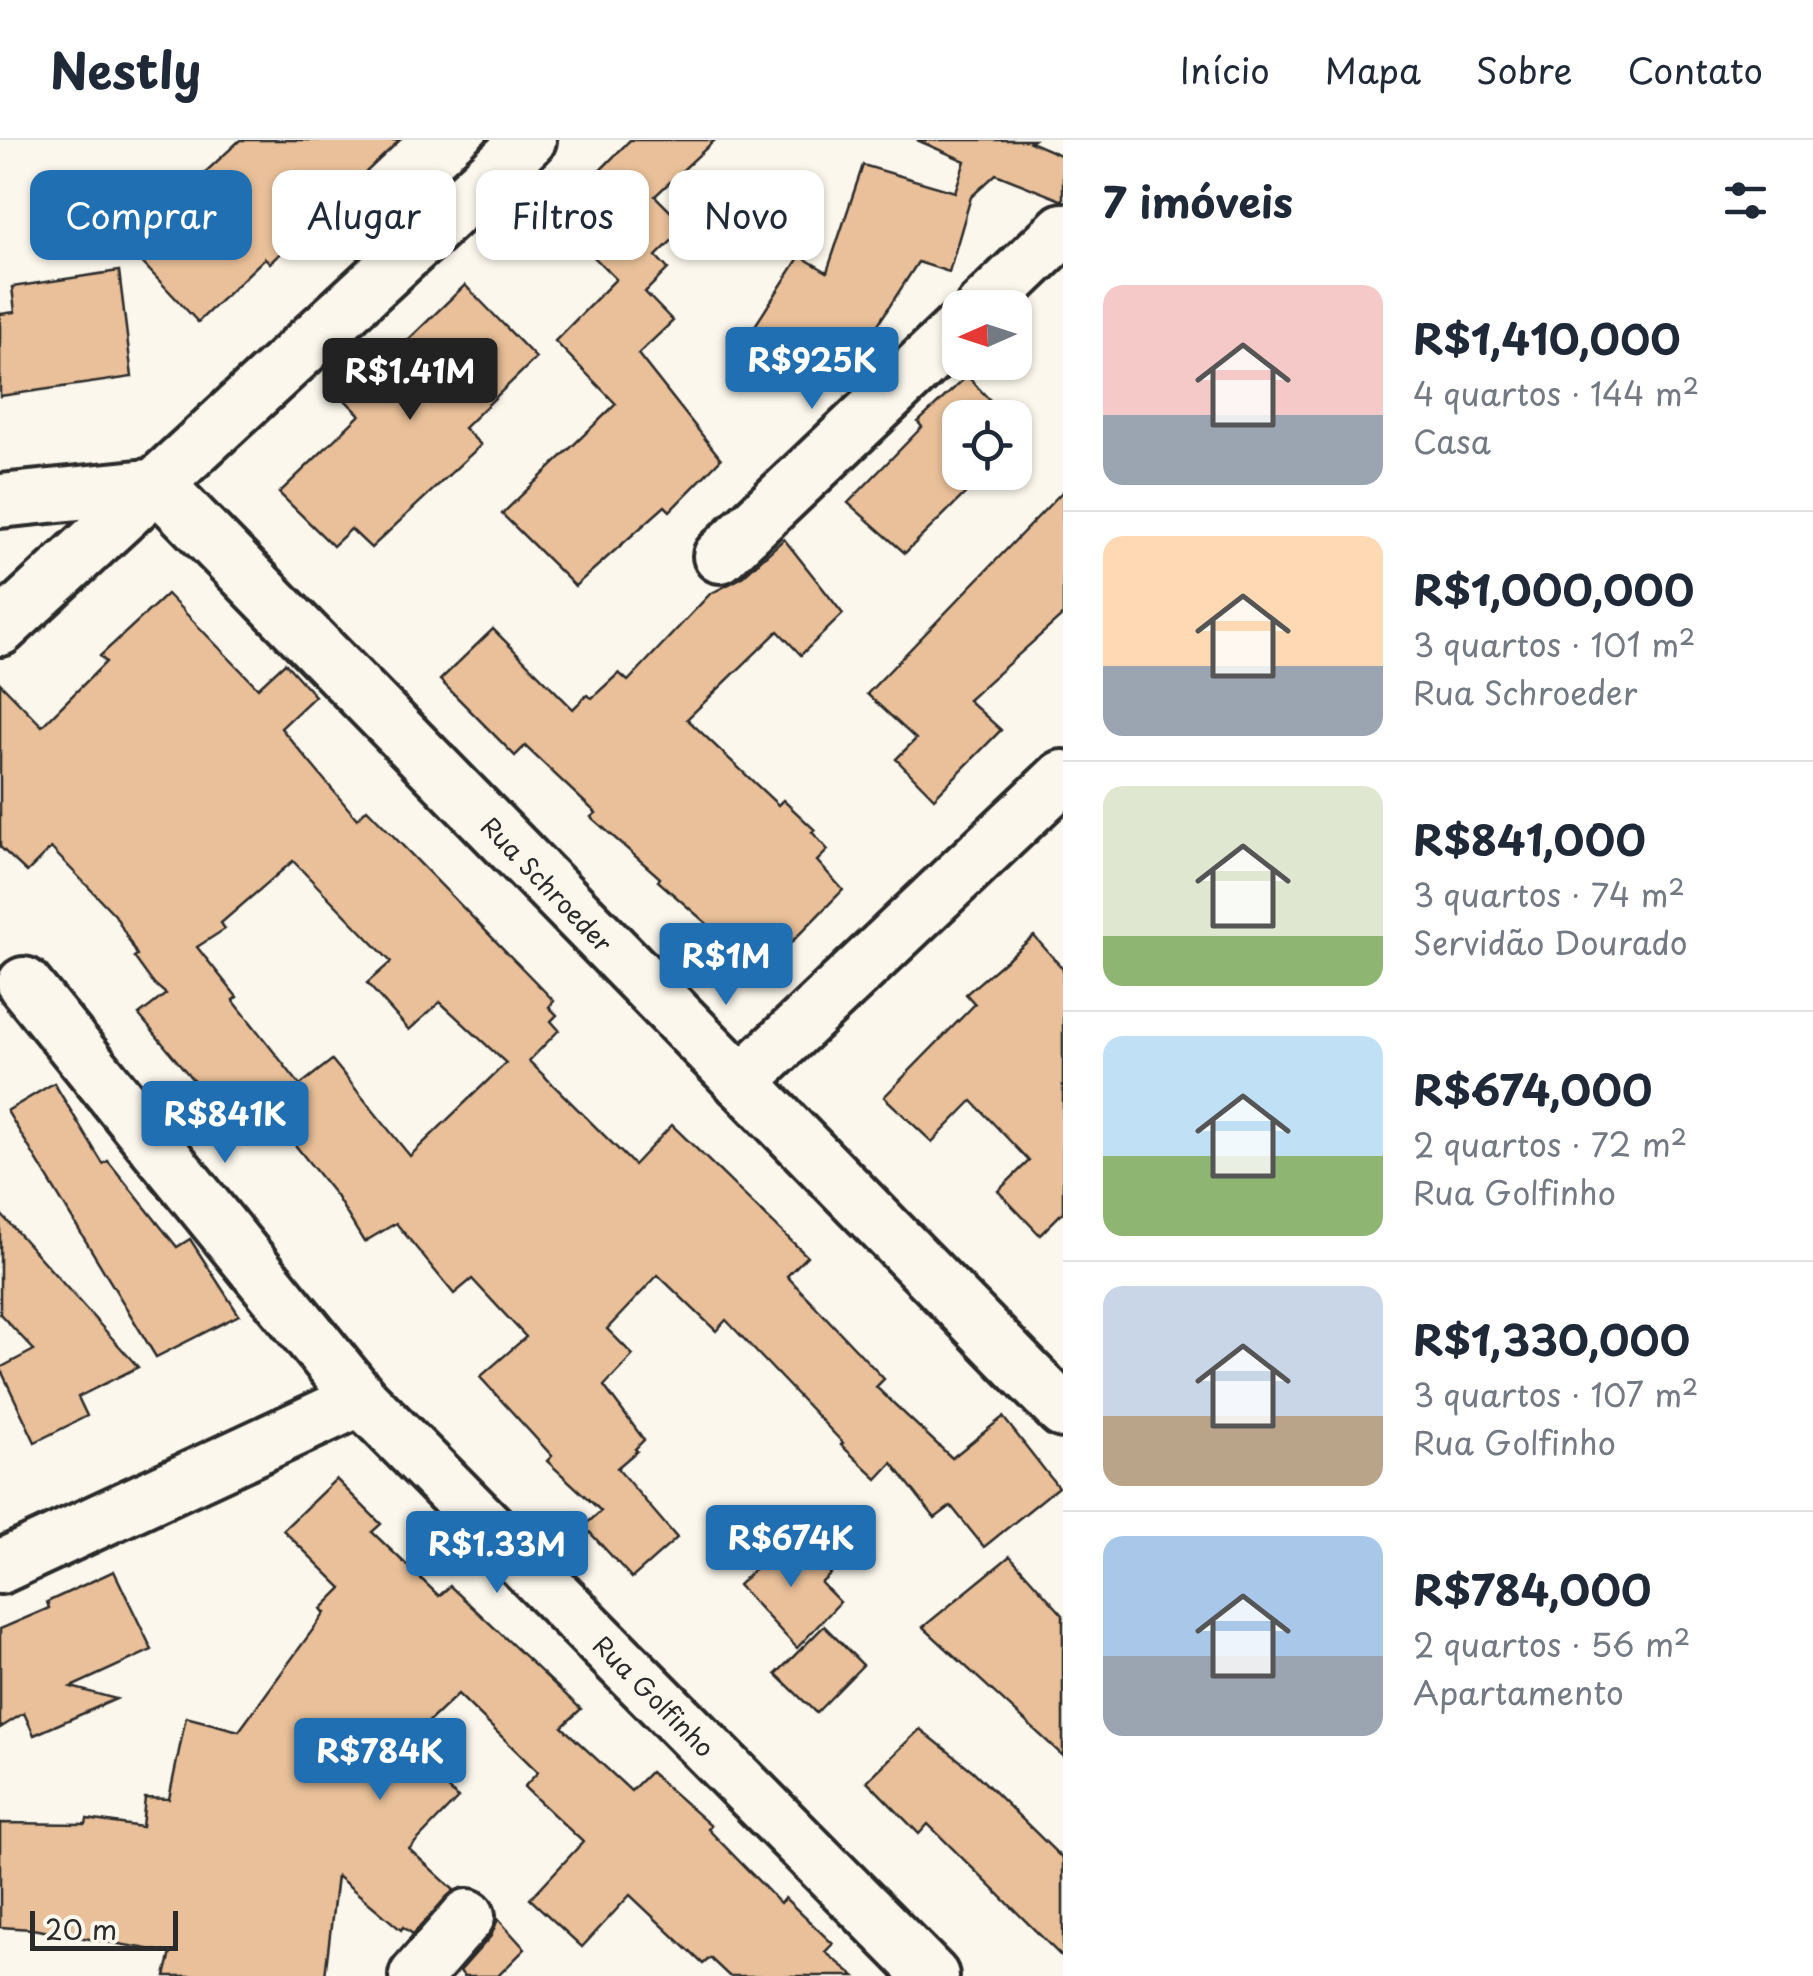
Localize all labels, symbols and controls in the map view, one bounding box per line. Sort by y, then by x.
text: Nestly [50,33,201,105]
text: Início [1180,43,1270,96]
text: Mapa [1325,43,1421,96]
text: Sobre [1476,43,1573,96]
text: Contato [1628,43,1763,96]
text: 7 imóveis [1103,169,1293,232]
chip: Comprar [30,170,252,260]
chip: Alugar [272,170,456,260]
chip: Filtros [476,170,649,260]
chip: Novo [669,170,824,260]
icon: filters [1718,173,1773,228]
north arrow [942,290,1032,380]
map controls [942,290,1032,490]
text: R$1,410,000 [1413,306,1681,369]
icon: home [1183,325,1303,445]
pin: R$925K [731,327,893,412]
text: R$925K [747,335,877,383]
pin: R$1.41M [318,338,502,423]
text: R$1.41M [345,346,475,394]
text: 4 quartos · 144 m² [1413,369,1699,417]
button: locate [942,400,1032,490]
text: Casa [1413,417,1491,465]
text: R$1,000,000 [1413,557,1694,620]
icon: home [1183,576,1303,696]
text: 3 quartos · 101 m² [1413,620,1696,668]
text: Rua Schroeder [1413,668,1637,716]
text: R$841,000 [1413,807,1646,870]
street label: Rua Schroeder [472,808,622,961]
icon: home [1183,826,1303,946]
text: 3 quartos · 74 m² [1413,870,1685,918]
text: Servidão Dourado [1413,918,1687,966]
pin: R$1M [667,923,785,1008]
text: R$1M [682,931,770,979]
text: R$674,000 [1413,1057,1652,1120]
icon: home [1183,1076,1303,1196]
pin: R$841K [144,1081,306,1166]
text: R$841K [163,1089,287,1137]
text: 2 quartos · 72 m² [1413,1120,1687,1168]
text: Rua Golfinho [1413,1168,1616,1216]
text: R$1,330,000 [1413,1307,1690,1370]
icon: home [1183,1326,1303,1446]
text: 3 quartos · 107 m² [1413,1370,1699,1418]
text: Rua Golfinho [1413,1418,1616,1466]
pin: R$674K [710,1505,872,1590]
pin: R$1.33M [405,1511,589,1596]
text: R$674K [728,1513,854,1561]
text: R$1.33M [428,1519,566,1567]
text: R$784,000 [1413,1557,1651,1620]
icon: home [1183,1576,1303,1696]
text: 2 quartos · 56 m² [1413,1620,1690,1668]
street label: Rua Golfinho [585,1627,723,1765]
text: Apartamento [1413,1668,1624,1716]
pin: R$784K [299,1718,461,1803]
text: R$784K [316,1726,444,1774]
scale bar [30,1906,178,1950]
text: 20 m [45,1907,117,1950]

